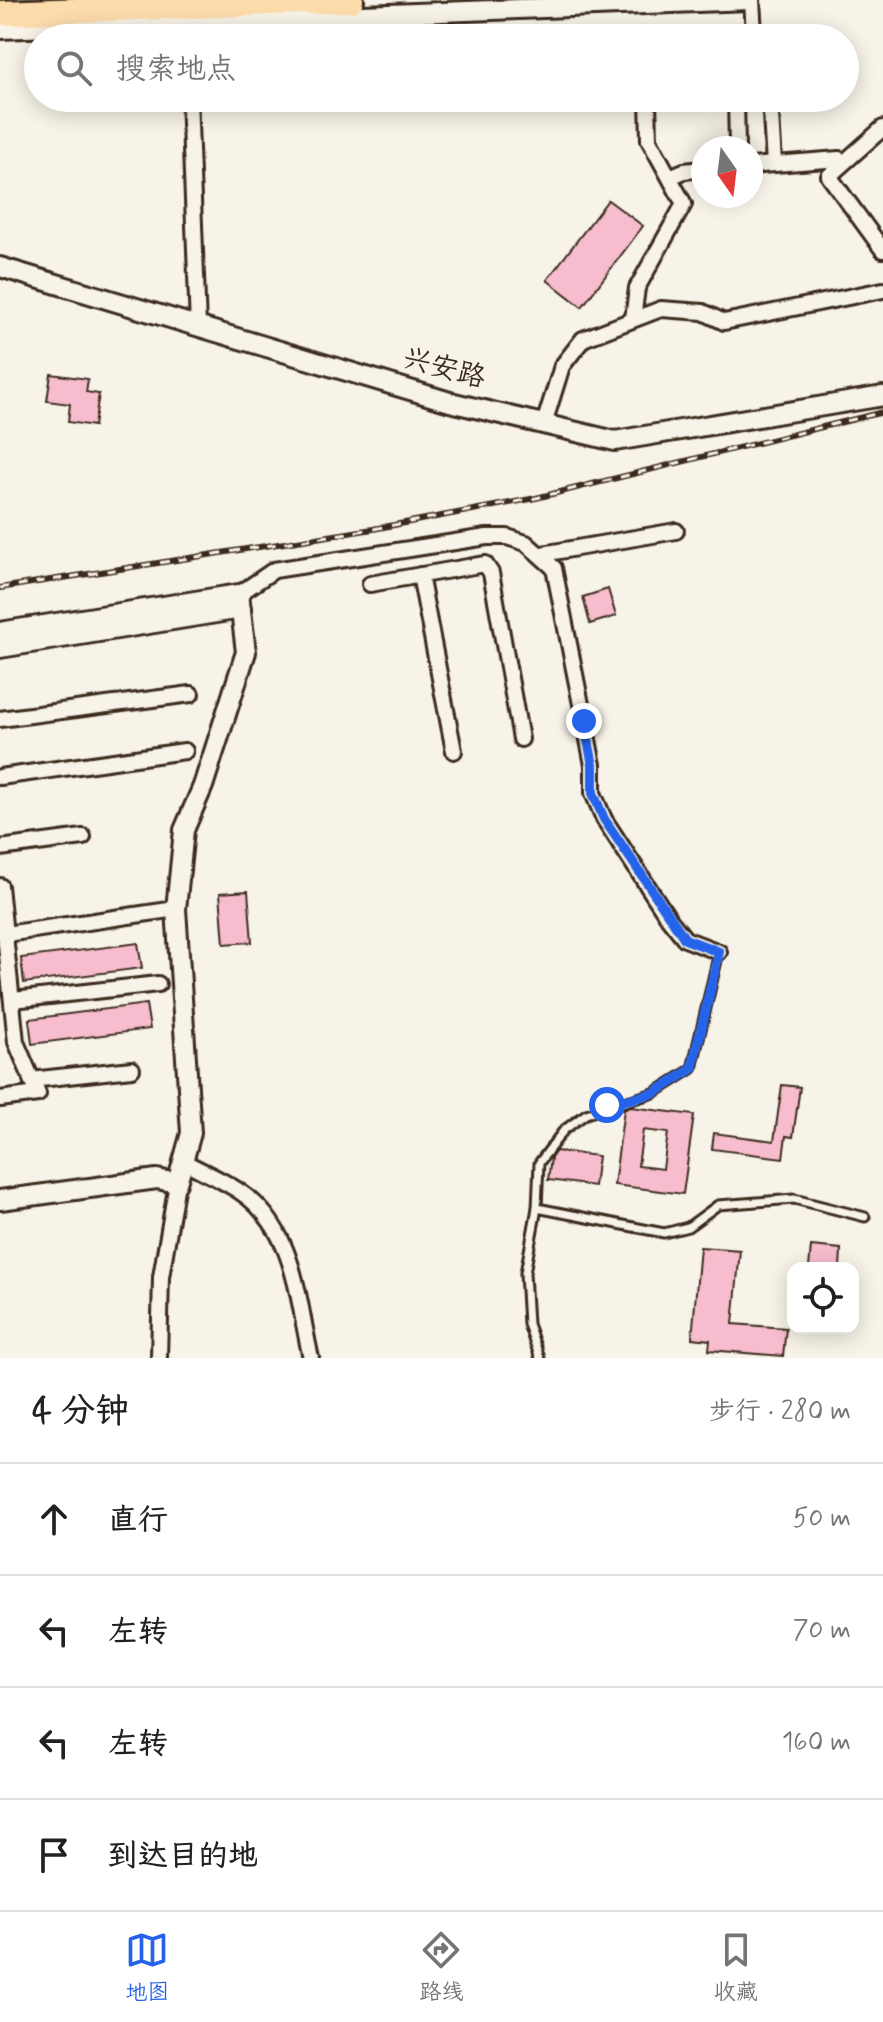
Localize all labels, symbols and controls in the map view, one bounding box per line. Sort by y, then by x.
search box [24,24,859,112]
icon: search [52,46,96,90]
text: 搜索地点 [116,50,236,89]
north arrow [691,136,763,208]
street label: 兴安路 [399,340,489,398]
route end [566,703,602,739]
route start [589,1087,625,1123]
map controls [787,1262,859,1334]
button: locate [787,1262,859,1334]
text: 4 分钟 [32,1389,129,1434]
text: 步行 · 280 m [709,1395,851,1429]
icon: ahead [32,1497,76,1541]
text: 直行 [108,1501,168,1540]
text: 50 m [793,1502,851,1536]
icon: left [32,1609,76,1653]
text: 左转 [108,1613,168,1652]
text: 70 m [793,1614,851,1648]
icon: left [32,1721,76,1765]
text: 左转 [108,1725,168,1764]
text: 160 m [782,1726,851,1760]
icon: arrive [32,1833,76,1877]
text: 到达目的地 [108,1837,258,1876]
tab: 地图 [125,1928,169,2007]
tab: 路线 [419,1928,464,2007]
tab: 收藏 [714,1928,758,2007]

